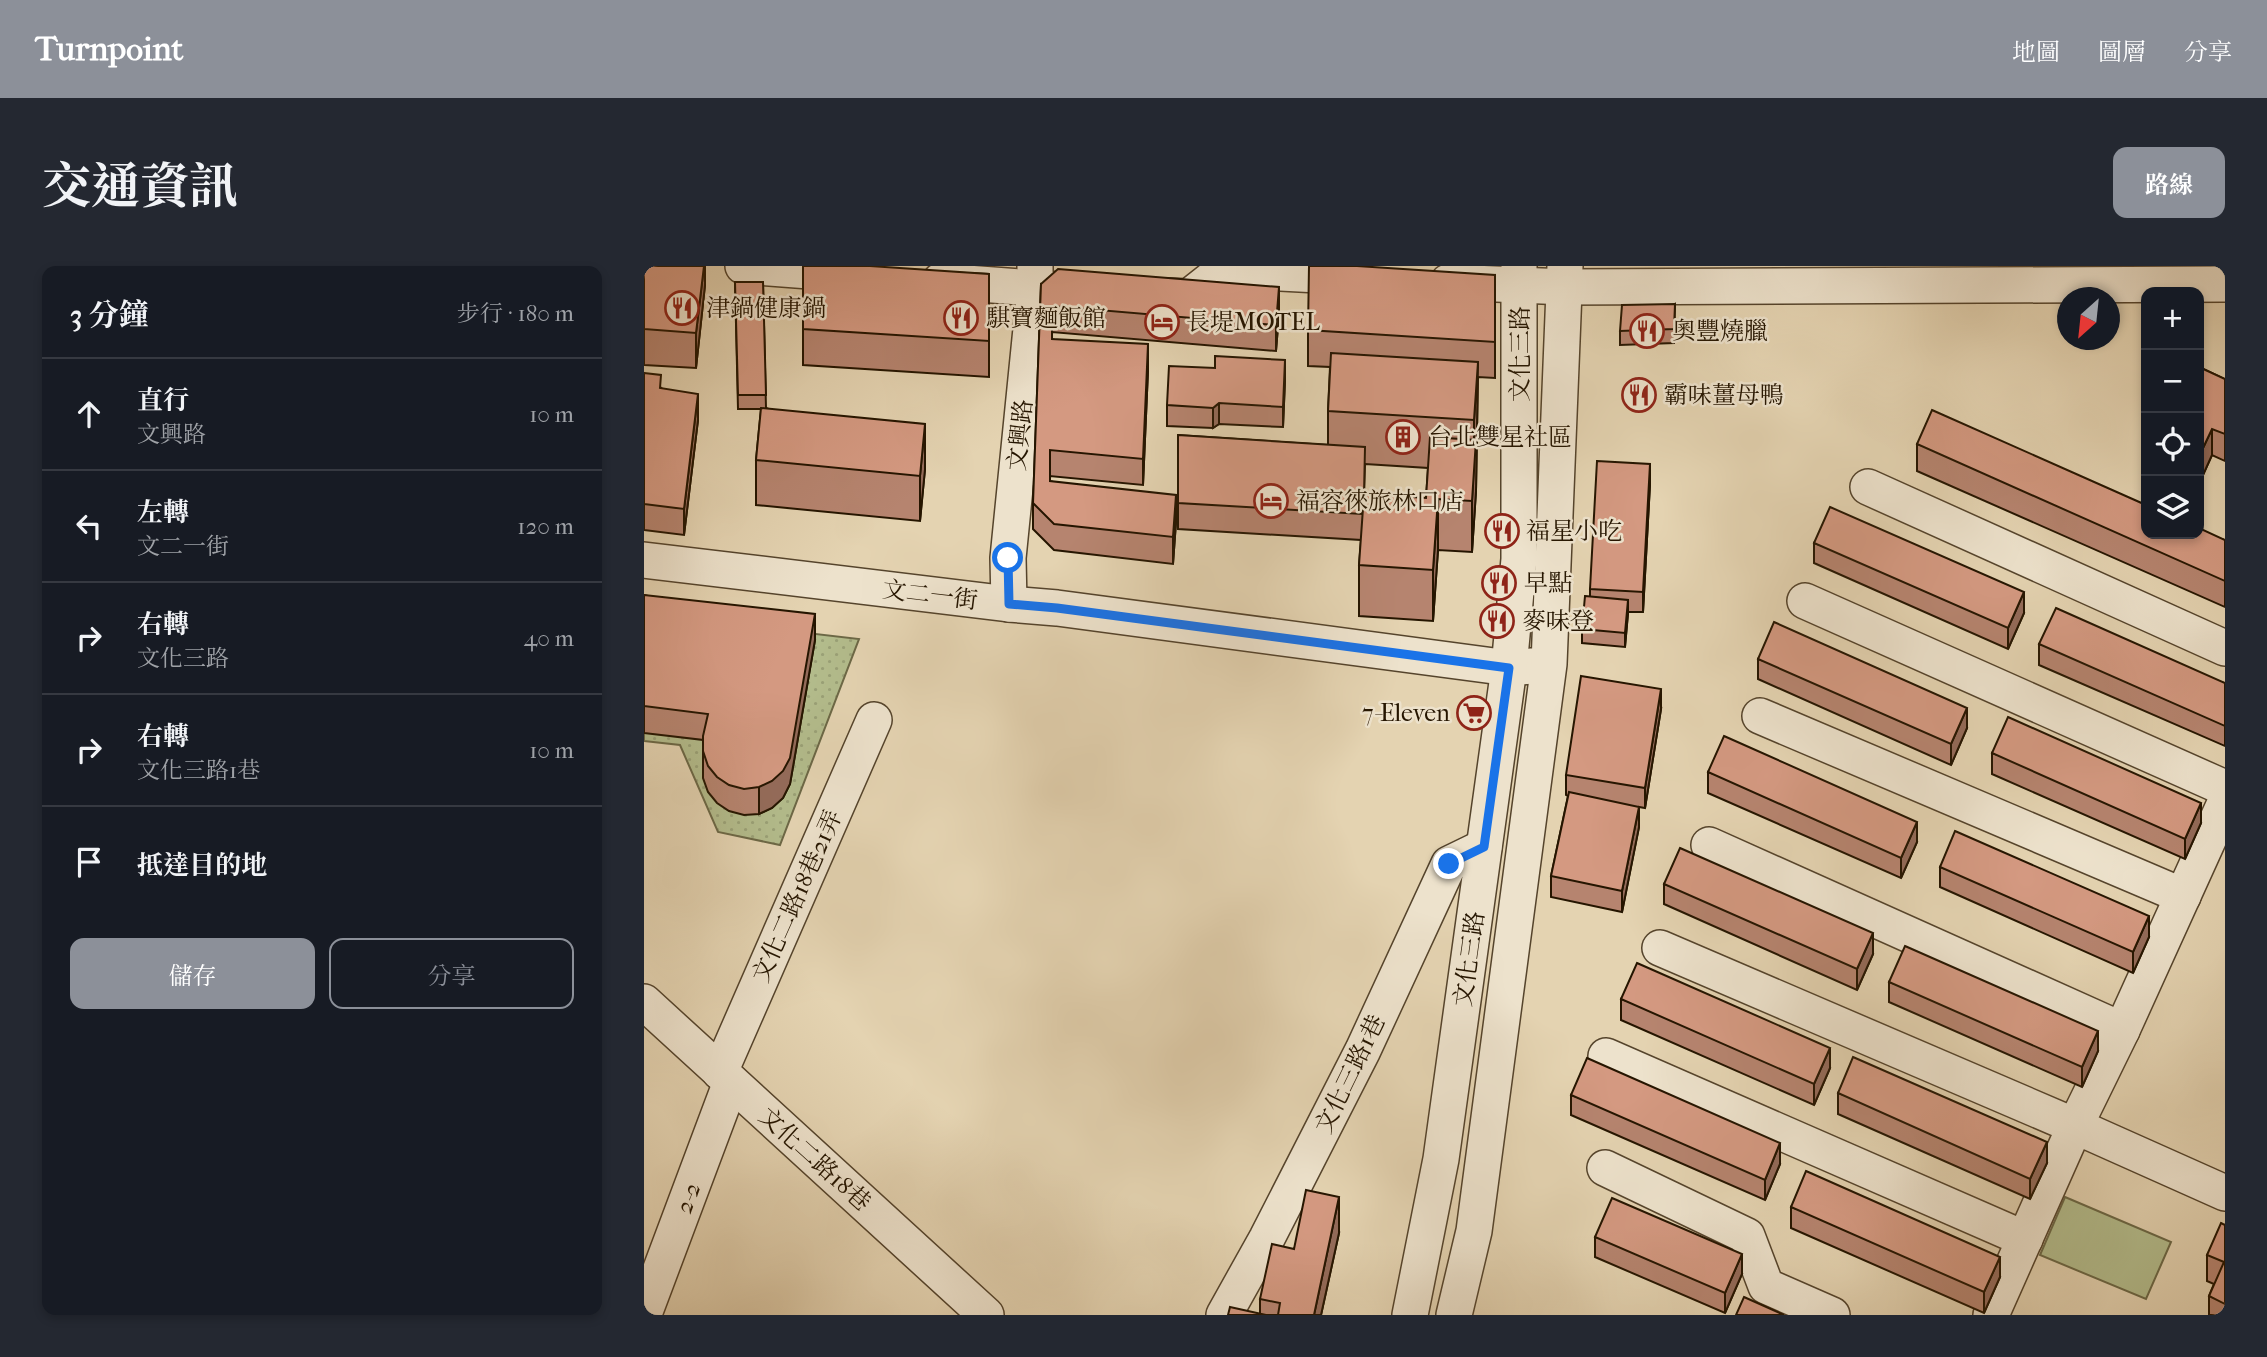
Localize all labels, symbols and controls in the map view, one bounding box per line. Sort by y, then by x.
text: Turnpoint [35,30,183,69]
text: 地圖 [2012,38,2060,66]
text: 圖層 [2098,38,2146,66]
text: 分享 [2184,38,2232,66]
button: 路線 [2113,147,2225,218]
text: 交通資訊 [42,158,238,216]
north arrow [2057,287,2120,350]
map controls [2141,287,2204,539]
button: + [2141,287,2204,350]
restaurant icon: 津鍋健康鍋 [663,289,701,327]
place label: 津鍋健康鍋 [706,294,826,322]
text: 3 分鐘 [70,298,149,333]
restaurant icon: 騏寶麵飯館 [942,299,980,337]
text: 步行 · 180 m [457,300,574,327]
hotel icon: 長堤MOTEL [1143,303,1181,341]
place label: 騏寶麵飯館 [986,304,1106,332]
street label: 文化三路 [1506,306,1534,402]
place label: 長堤MOTEL [1186,308,1320,336]
restaurant icon: 奧豐燒臘 [1628,312,1666,350]
place label: 奧豐燒臘 [1672,317,1768,345]
button: − [2141,350,2204,413]
restaurant icon: 霸味薑母鴨 [1620,376,1658,414]
place label: 霸味薑母鴨 [1664,381,1784,409]
text: 直行 [137,385,189,416]
icon: ahead [70,395,108,433]
street label: 文興路 [1002,398,1038,472]
text: 10 m [529,401,574,428]
button: locate [2141,413,2204,476]
building icon: 台北雙星社區 [1384,418,1422,456]
text: 文興路 [137,421,206,448]
place label: 台北雙星社區 [1428,423,1572,451]
button: layers [2141,476,2204,539]
hotel icon: 福容徠旅林口店 [1252,482,1290,520]
place label: 福容徠旅林口店 [1296,487,1464,515]
text: 左轉 [137,497,189,528]
icon: left [70,507,108,545]
restaurant icon: 福星小吃 [1483,512,1521,550]
text: 120 m [517,513,574,540]
place label: 福星小吃 [1526,517,1622,545]
text: 文二一街 [137,533,229,560]
route start [992,542,1023,573]
restaurant icon: 早點 [1480,564,1518,602]
place label: 早點 [1524,569,1572,597]
street label: 文二一街 [881,575,979,615]
restaurant icon: 麥味登 [1478,602,1516,640]
place label: 麥味登 [1522,607,1594,635]
text: 右轉 [137,609,189,640]
icon: right [70,619,108,657]
text: 40 m [524,625,574,652]
text: 文化三路 [137,645,229,672]
supermarket icon: 7-Eleven [1455,694,1493,732]
place label: 7-Eleven [1362,699,1450,727]
text: 右轉 [137,721,189,752]
icon: right [70,731,108,769]
text: 10 m [529,737,574,764]
text: 文化三路1巷 [137,757,260,784]
street label: 文化二路18巷21弄 [746,806,848,986]
icon: arrive [70,843,108,881]
route end [1433,848,1464,879]
text: 抵達目的地 [137,850,267,881]
street label: 文化三路 [1448,910,1490,1008]
button: 儲存 [70,938,315,1009]
button: 分享 [329,938,574,1009]
street label: 文化三路1巷 [1309,1010,1391,1138]
street label: 文化二路18巷 [753,1102,877,1216]
street label: 2-2 [669,1179,707,1217]

